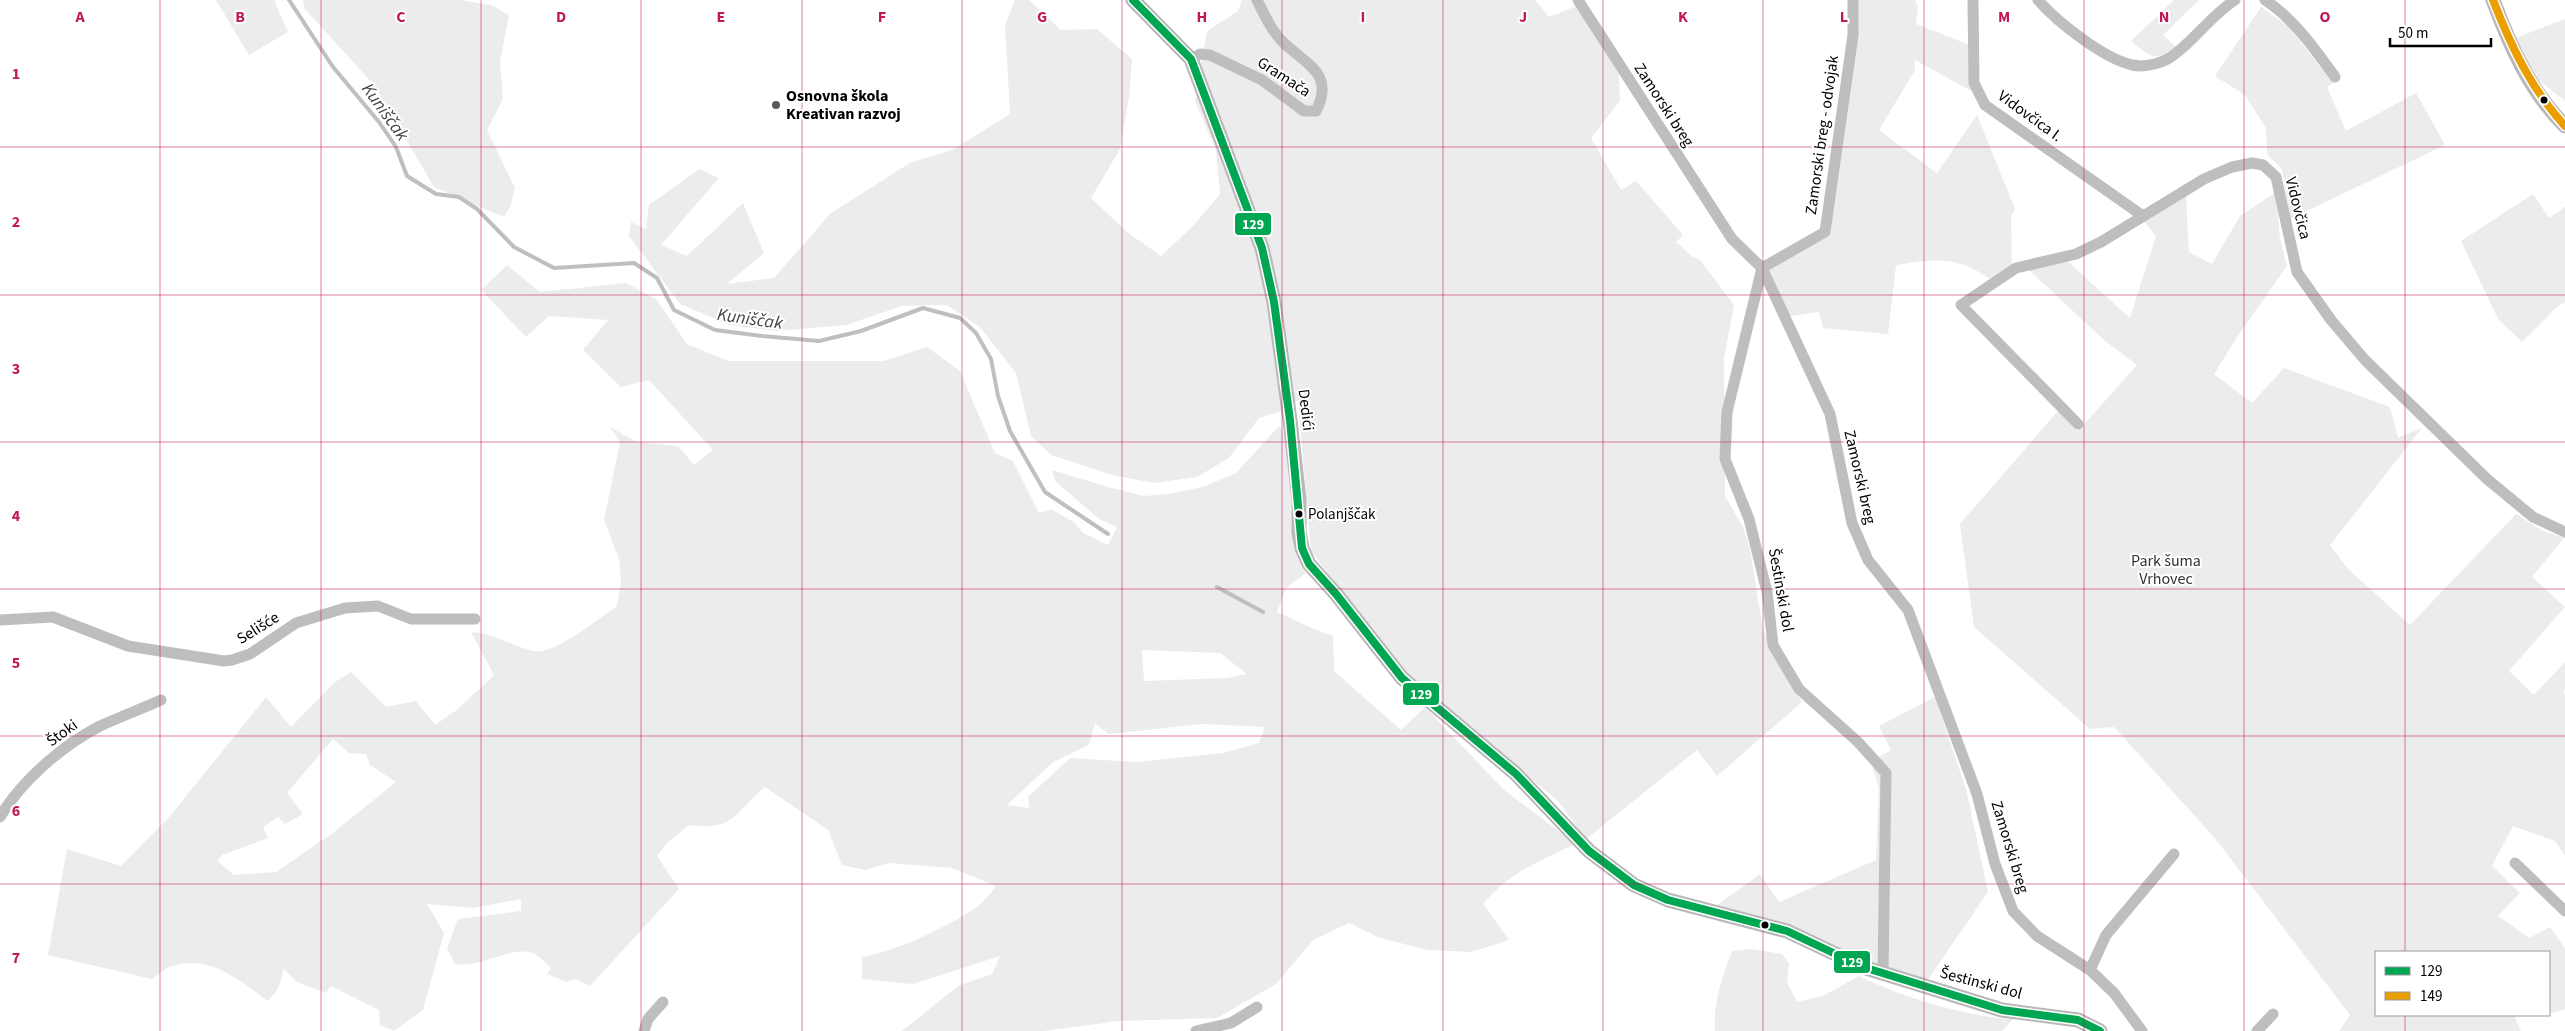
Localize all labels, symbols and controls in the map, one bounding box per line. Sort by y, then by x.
text: A [74,6,85,28]
text: B [235,6,245,28]
text: C [396,6,406,28]
text: D [556,6,566,28]
text: E [717,6,725,28]
text: F [878,6,886,28]
text: G [1037,6,1047,28]
text: H [1197,6,1207,28]
text: I [1361,6,1365,28]
text: J [1519,6,1527,28]
text: K [1678,6,1688,28]
text: L [1840,6,1848,28]
text: M [1998,6,2010,28]
text: N [2159,6,2169,28]
text: O [2320,6,2331,28]
scale bar [2390,15,2491,47]
text: 50 m [2398,23,2428,44]
street label: Gramača [1253,52,1315,102]
street label: Zamorski breg - odvojak [1800,54,1844,216]
street label: Zamorski breg [1629,59,1699,151]
text: 1 [12,63,20,85]
water label: Kuniščak [356,78,415,146]
place label: Osnovna škola Kreativan razvoj [786,85,901,125]
street label: Vidovčica I. [1993,85,2067,147]
unlabelled marker [2539,95,2549,105]
marker: Osnovna škola Kreativan razvoj [770,99,782,111]
street label: Vidovčica [2280,175,2316,241]
text: 2 [12,211,20,233]
line badge: 129 [1234,212,1272,236]
text: 129 [1242,215,1264,235]
water label: Kuniščak [716,302,785,336]
text: 3 [12,358,20,380]
street label: Dedići [1293,388,1319,432]
street label: Zamorski breg [1839,428,1881,526]
place label: Polanjščak [1308,504,1376,525]
text: 4 [12,505,21,527]
marker: Polanjščak [1294,509,1304,519]
street label: Šestinski dol [1763,547,1799,633]
park label: Park šuma Vrhovec [2131,550,2201,590]
street label: Selišće [233,606,283,650]
text: 5 [12,652,20,674]
line badge: 129 [1402,682,1440,706]
text: 129 [1410,685,1432,705]
street label: Štoki [42,714,82,752]
street label: Zamorski breg [1985,798,2035,896]
text: 6 [12,800,20,822]
unlabelled marker [1760,920,1770,930]
text: 7 [12,947,20,969]
line badge: 129 [1833,950,1871,974]
legend [2375,951,2550,1016]
text: 129 [1841,953,1863,973]
street label: Šestinski dol [1937,961,2025,1005]
text: 129 [2420,961,2442,982]
text: 149 [2420,986,2442,1007]

